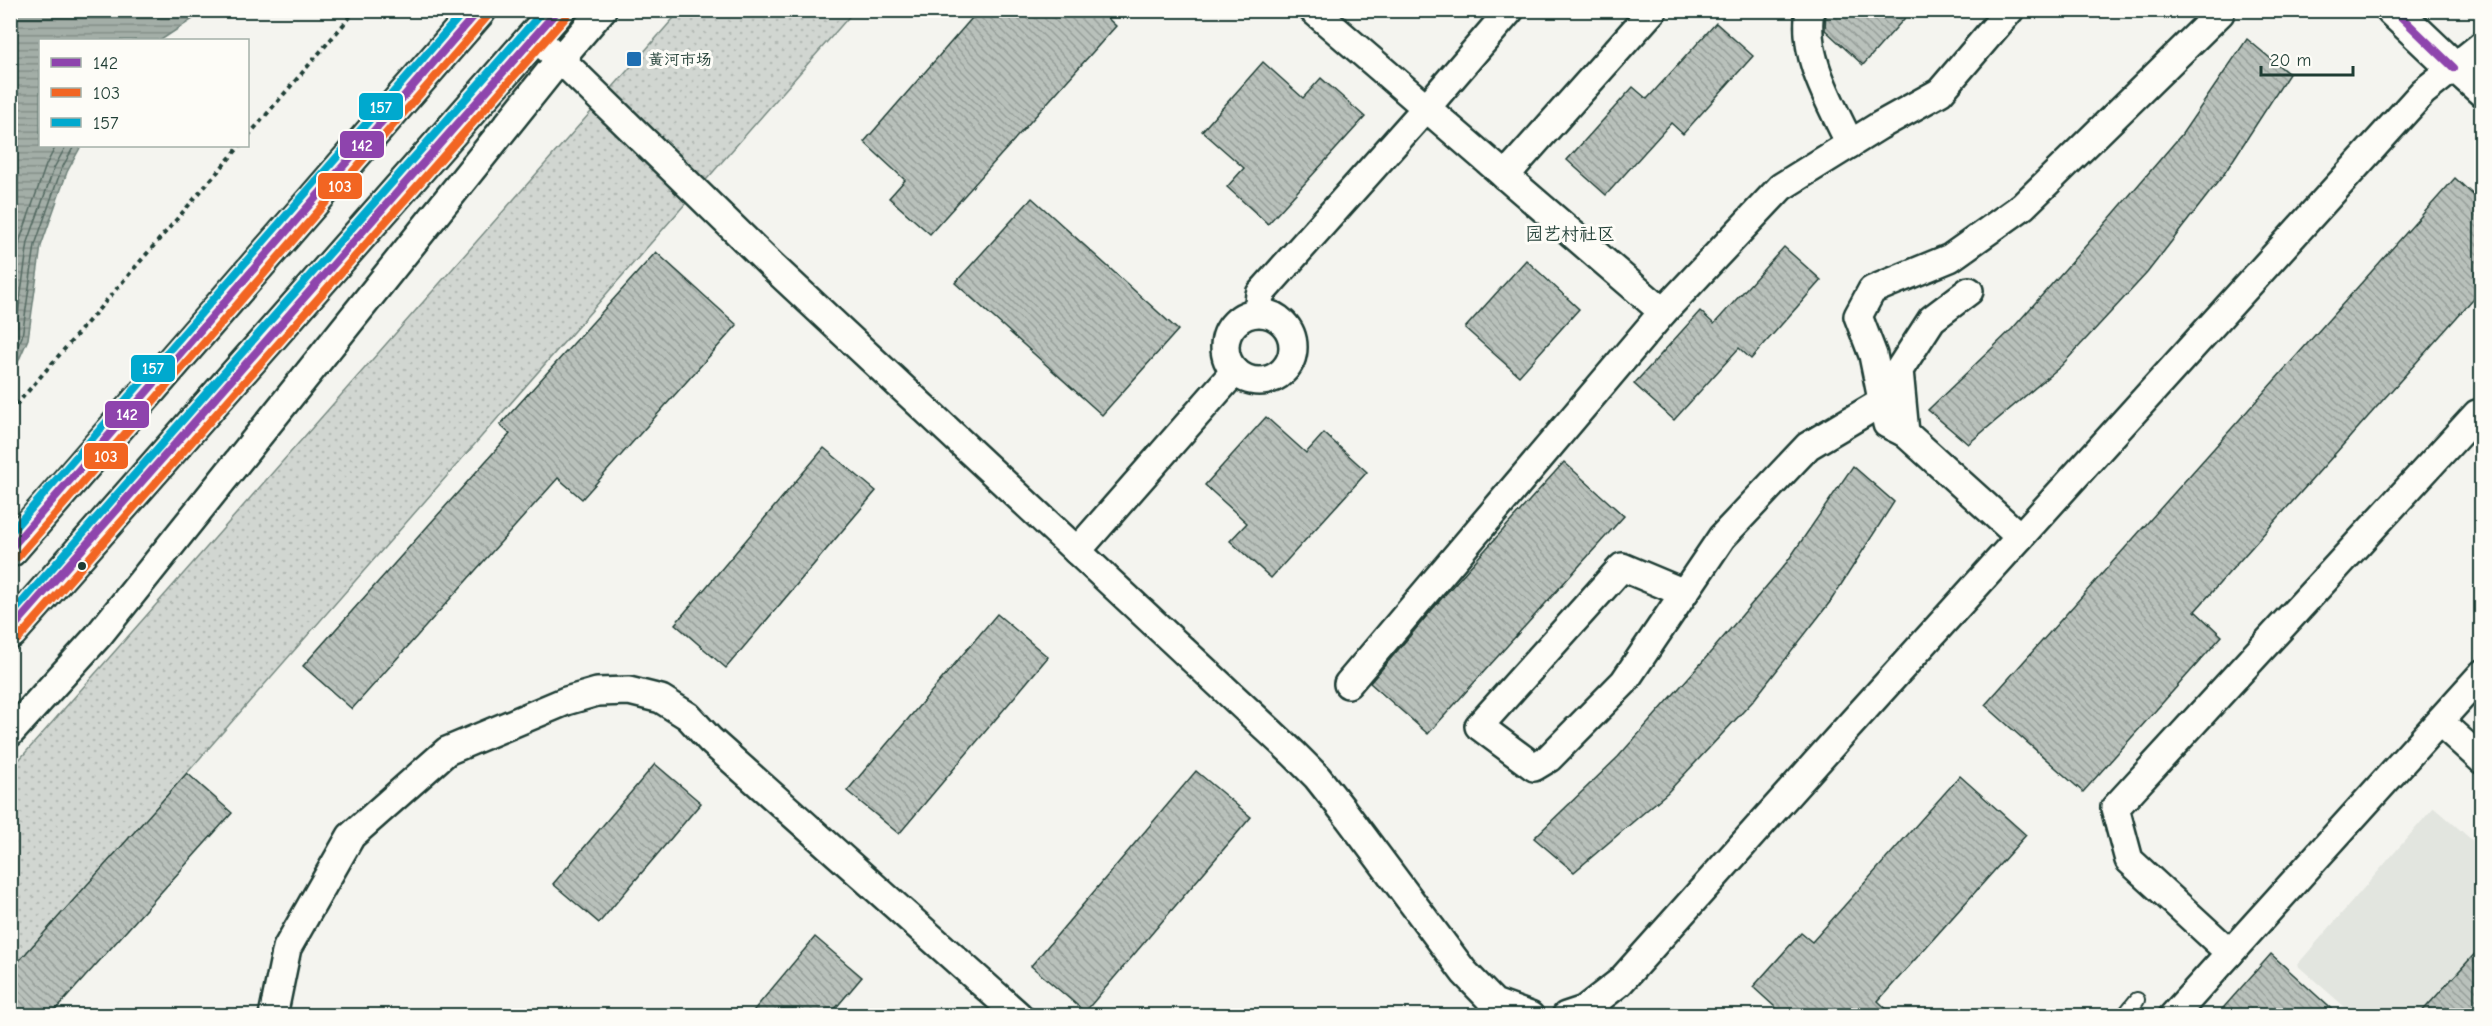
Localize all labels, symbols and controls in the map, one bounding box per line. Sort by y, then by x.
legend [39,39,249,147]
scale bar [2261,39,2352,77]
marker: 黄河市场 [625,50,643,68]
text: 20 m [2270,50,2311,71]
place label: 黄河市场 [648,51,712,69]
text: 142 [93,53,118,74]
text: 103 [93,83,120,104]
line badge: 157 [358,92,404,121]
text: 157 [370,99,393,117]
text: 157 [93,113,119,134]
line badge: 142 [339,130,385,159]
text: 142 [351,137,373,155]
line badge: 103 [317,172,363,200]
text: 103 [328,178,352,196]
district label: 园艺村社区 [1525,224,1615,245]
line badge: 157 [130,354,176,383]
text: 157 [142,360,165,378]
line badge: 142 [104,400,150,429]
text: 142 [116,406,138,424]
line badge: 103 [83,442,129,470]
text: 103 [94,448,118,466]
unlabelled marker [76,560,88,572]

